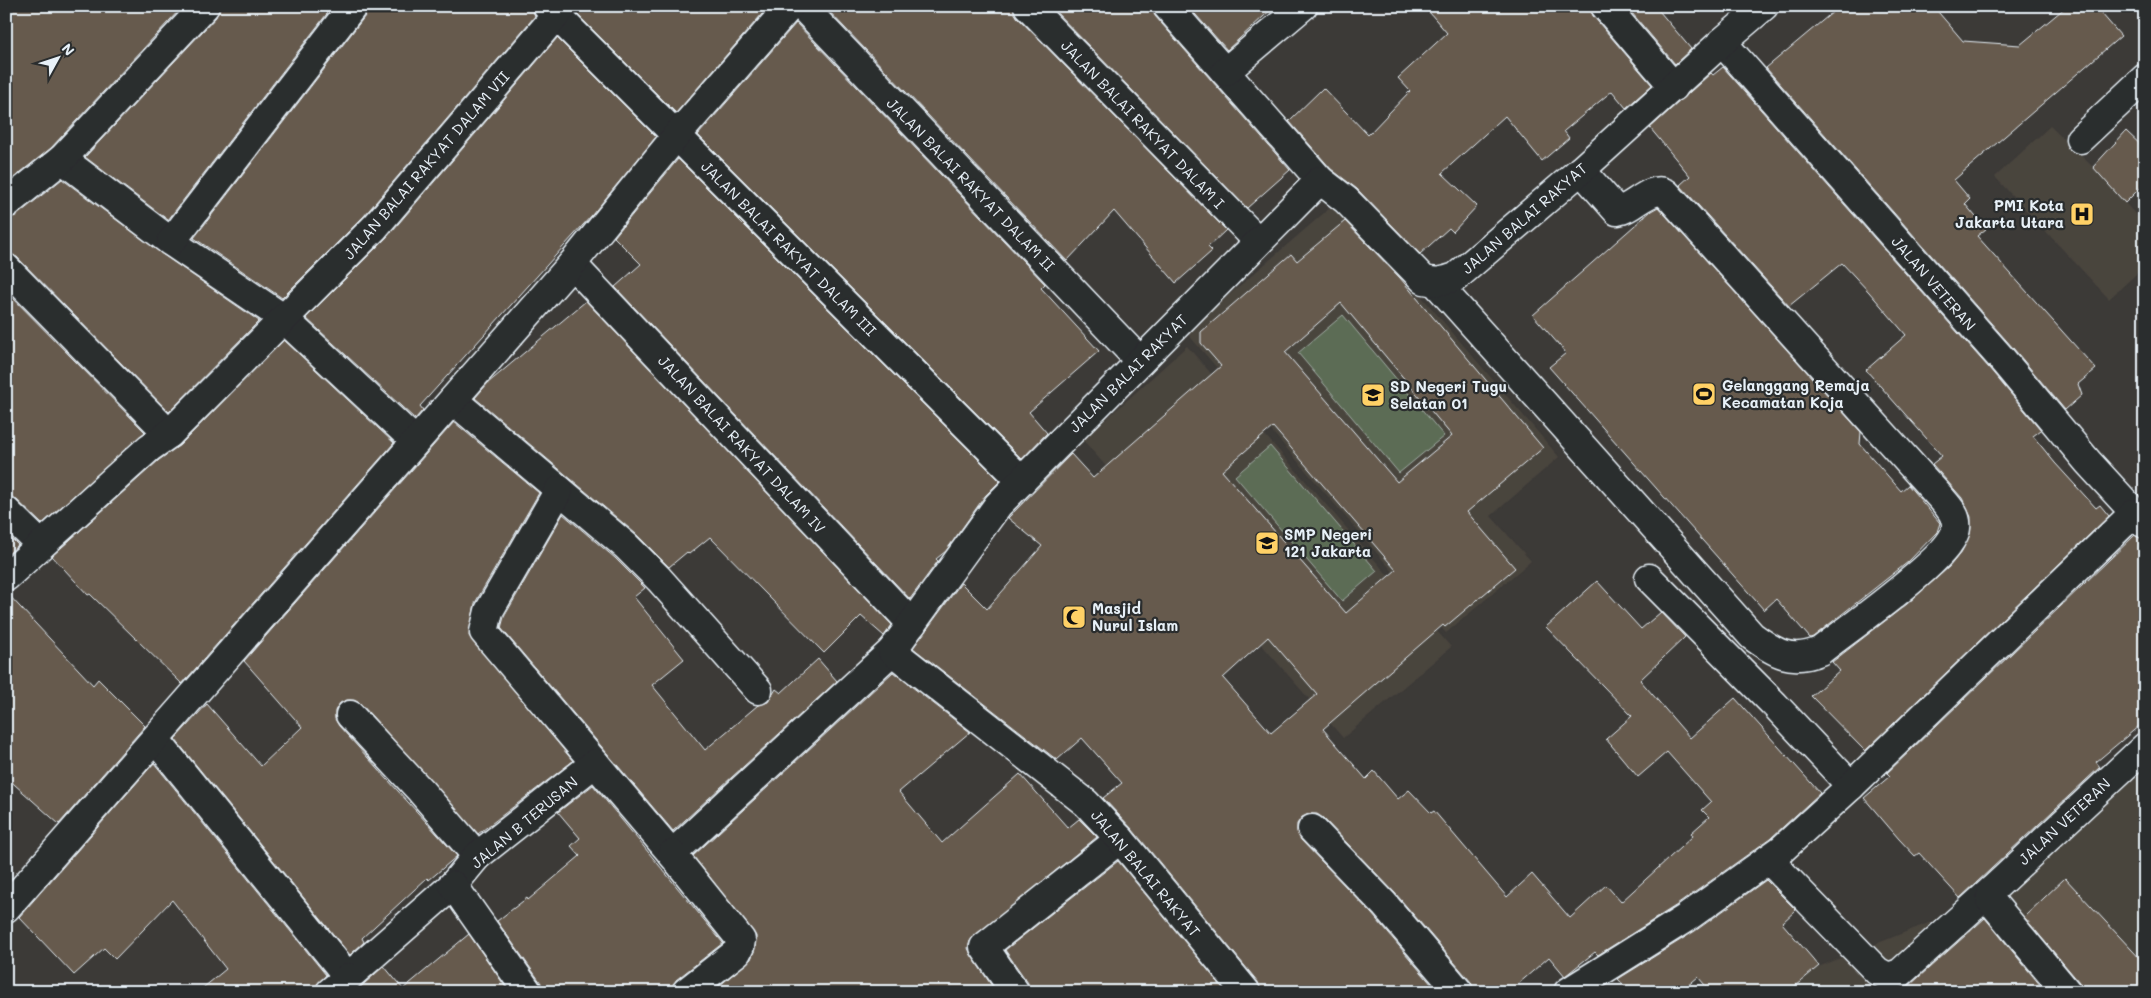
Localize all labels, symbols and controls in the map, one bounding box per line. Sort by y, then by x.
north arrow [32,32,82,82]
street label: JALAN BALAI RAKYAT DALAM I [1057,35,1229,213]
text: N [58,39,79,60]
street label: JALAN BALAI RAKYAT DALAM VII [339,66,514,263]
street label: JALAN BALAI RAKYAT DALAM II [883,93,1060,275]
street label: JALAN BALAI RAKYAT DALAM III [697,156,881,340]
street label: JALAN BALAI RAKYAT [1457,158,1591,278]
place label: PMI Kota Jakarta Utara [1955,195,2064,232]
hospital icon: PMI Kota Jakarta Utara [2069,201,2095,227]
street label: JALAN VETERAN [1887,232,1981,334]
street label: JALAN BALAI RAKYAT [1064,309,1192,437]
street label: JALAN BALAI RAKYAT DALAM IV [654,351,830,537]
place label: Gelanggang Remaja Kecamatan Koja [1722,375,1870,412]
place label: SD Negeri Tugu Selatan 01 [1390,376,1507,413]
sports icon: Gelanggang Remaja Kecamatan Koja [1691,381,1717,407]
school or university icon: SD Negeri Tugu Selatan 01 [1360,382,1386,408]
place label: SMP Negeri 121 Jakarta [1284,524,1372,561]
school or university icon: SMP Negeri 121 Jakarta [1254,530,1280,556]
place label: Masjid Nurul Islam [1092,598,1178,635]
mosque icon: Masjid Nurul Islam [1061,604,1087,630]
street label: JALAN B TERUSAN [466,771,582,873]
street label: JALAN VETERAN [2014,773,2114,869]
street label: JALAN BALAI RAKYAT [1087,805,1205,941]

